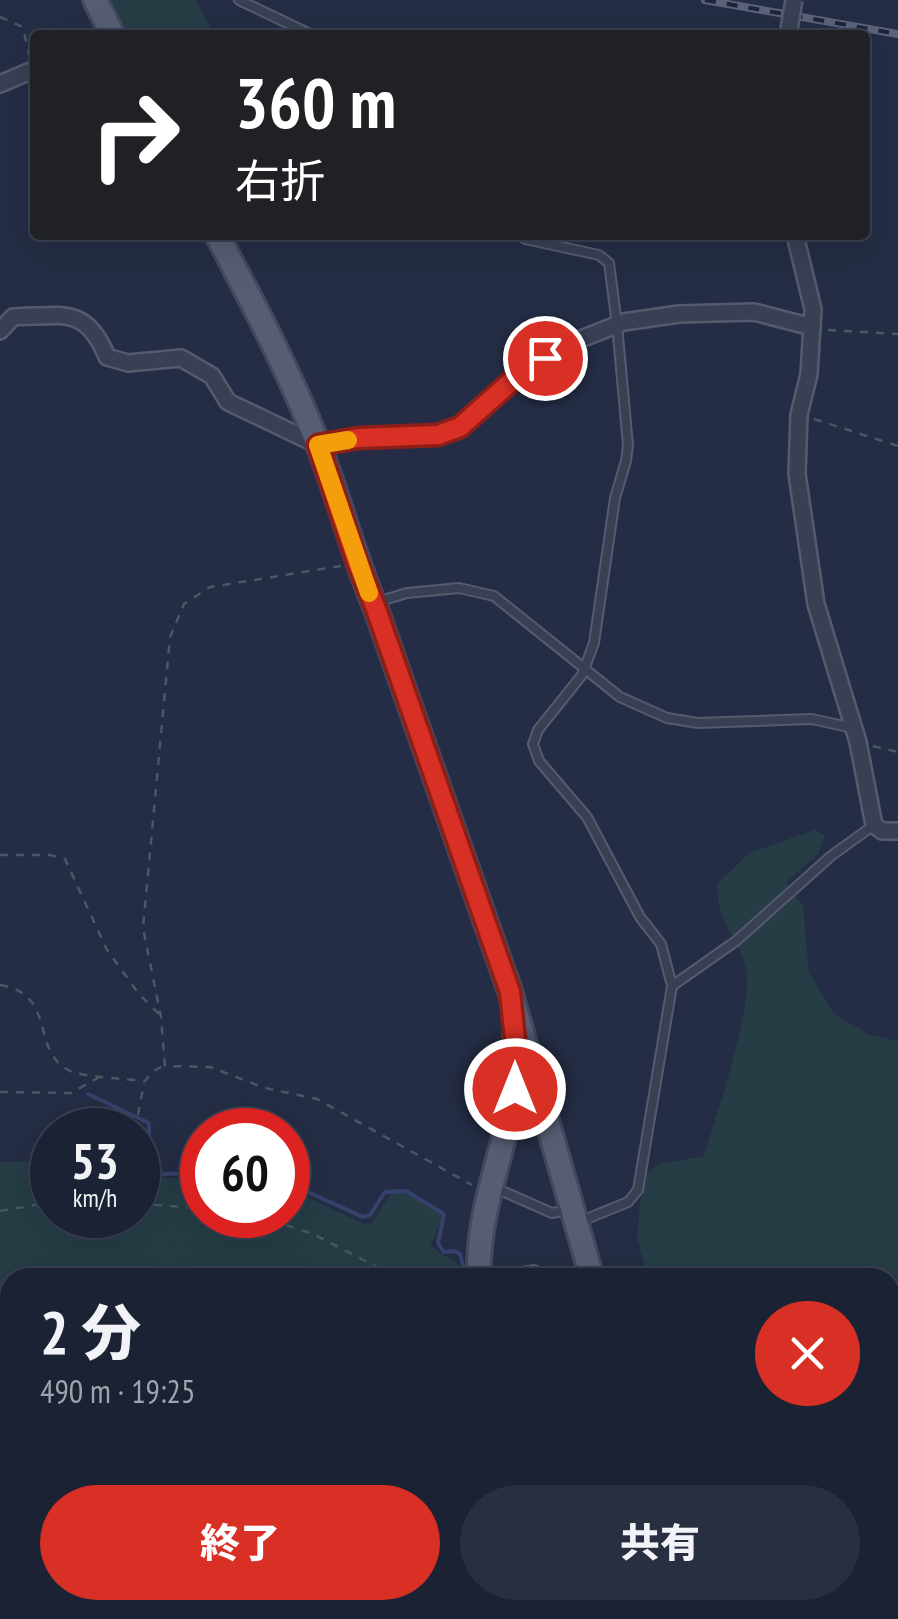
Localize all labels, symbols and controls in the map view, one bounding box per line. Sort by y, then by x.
text: 360 m [235,57,396,147]
icon: right [70,70,200,200]
text: 右折 [235,151,325,209]
pin [503,316,588,401]
icon: arrive [518,331,573,386]
position arrow [463,1037,567,1141]
speed limit sign: 60 [180,1108,310,1238]
text: 53 [71,1128,119,1193]
text: km/h [73,1182,117,1214]
text: 2 分 [40,1293,141,1371]
button: close [755,1301,860,1406]
text: 490 m · 19:25 [40,1370,195,1412]
button: 終了 [40,1485,440,1600]
button: 共有 [460,1485,860,1600]

